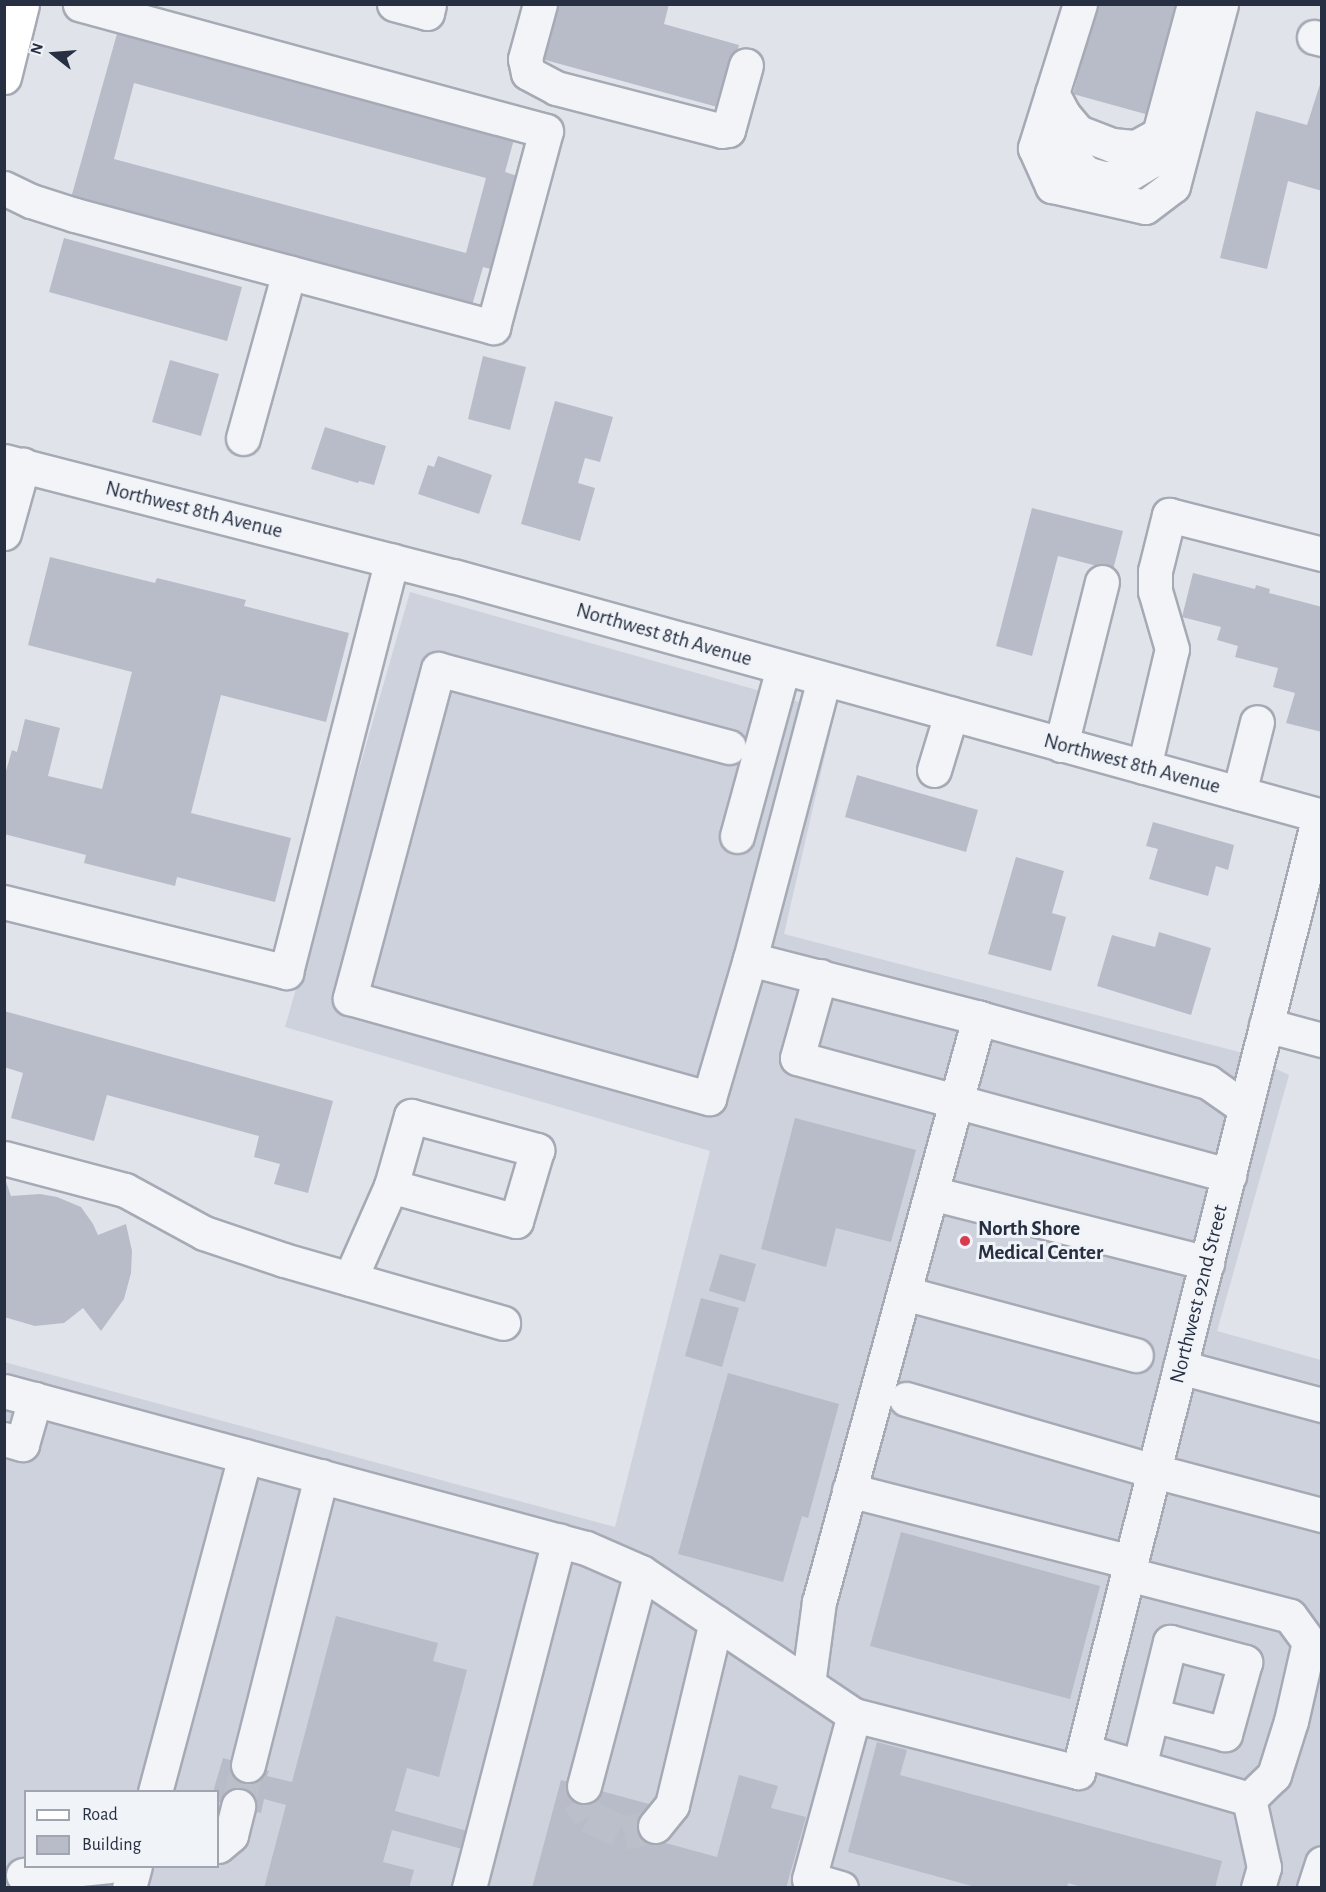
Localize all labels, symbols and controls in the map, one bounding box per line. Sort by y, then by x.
north arrow [24,24,84,84]
text: N [28,41,46,56]
street label: Northwest 8th Avenue [103,476,285,544]
street label: Northwest 8th Avenue [573,598,755,672]
street label: Northwest 8th Avenue [1041,728,1223,800]
street label: Northwest 92nd Street [1165,1202,1233,1386]
place label: North Shore Medical Center [978,1216,1103,1266]
marker: North Shore Medical Center [956,1232,974,1250]
legend [24,1790,219,1868]
text: Road [82,1806,118,1824]
text: Building [82,1836,141,1854]

